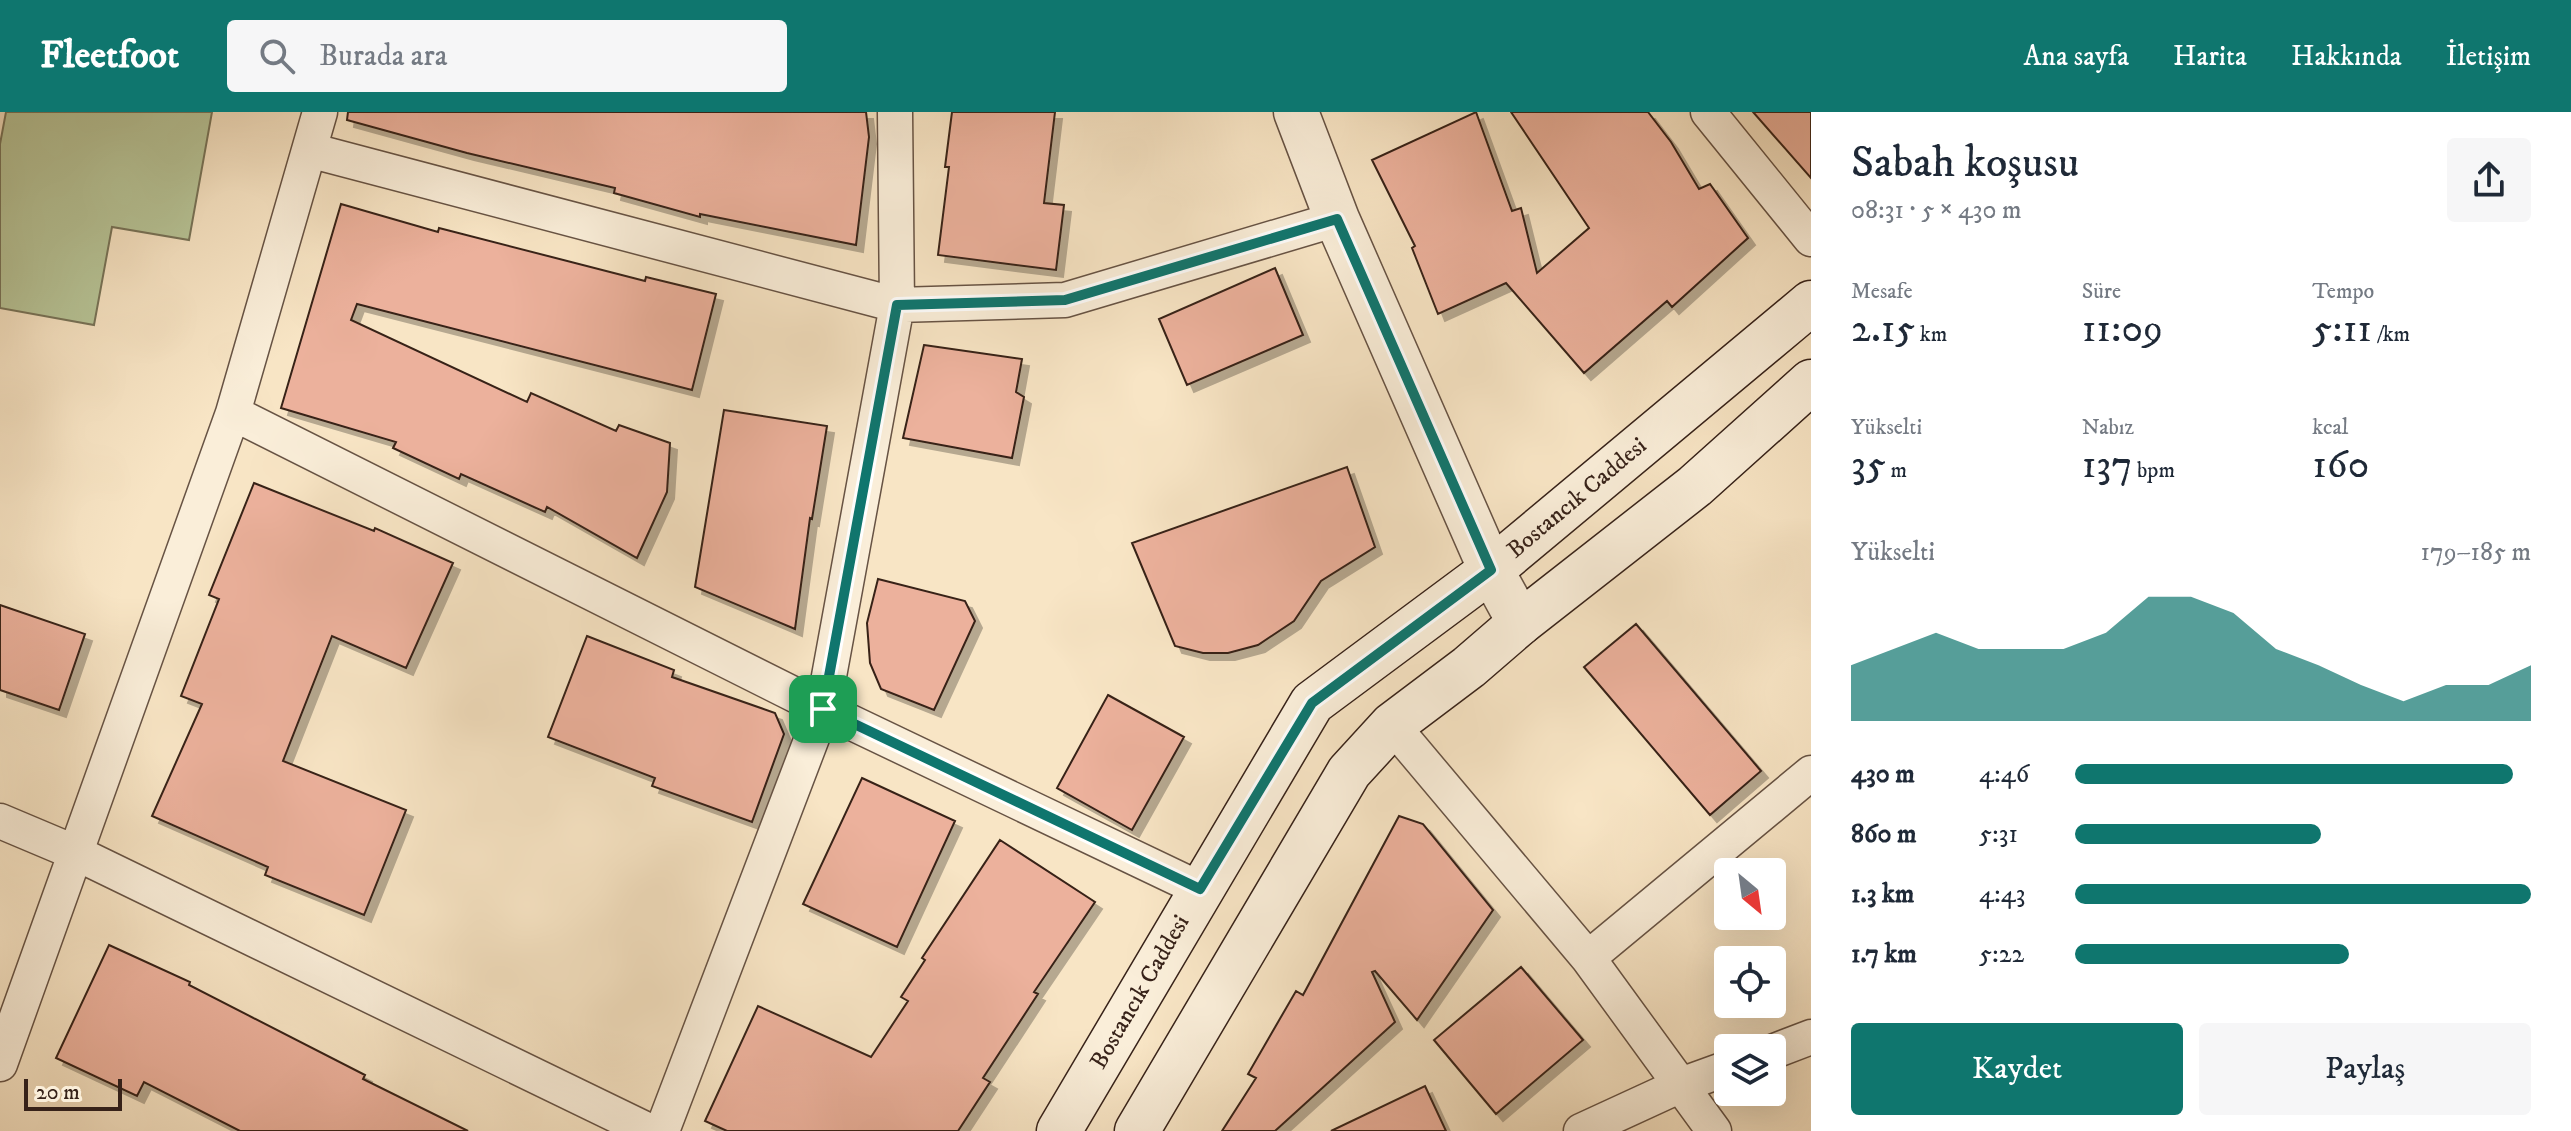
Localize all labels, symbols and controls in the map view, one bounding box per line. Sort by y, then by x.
search box [227,20,787,92]
text: Fleetfoot [40,32,179,80]
icon: search [255,34,299,78]
text: Burada ara [319,38,447,75]
text: Ana sayfa [2023,39,2129,74]
text: Harita [2173,39,2247,74]
text: Hakkında [2291,39,2402,74]
text: İletişim [2446,39,2531,74]
text: Sabah koşusu [1851,136,2079,191]
button: share [2447,138,2531,222]
text: 08:31 · 5 × 430 m [1851,194,2022,227]
text: Mesafe [1851,278,1913,305]
text: Süre [2082,278,2121,305]
text: Tempo [2312,278,2374,305]
text: 2.15 [1851,305,1915,355]
text: 11:09 [2082,305,2163,355]
text: 5:11 [2312,305,2372,355]
text: km [1915,321,1947,348]
text: /km [2372,321,2410,348]
text: Yükselti [1851,414,1922,441]
text: Nabız [2082,414,2134,441]
text: kcal [2312,414,2348,441]
street label: Bostancık Caddesi [1501,431,1653,565]
text: 35 [1851,441,1886,491]
text: 137 [2082,441,2132,491]
text: 160 [2312,441,2369,491]
text: m [1886,457,1907,484]
text: bpm [2132,457,2175,484]
text: Yükselti [1851,536,1935,569]
text: 179–185 m [2421,536,2531,569]
pin [789,675,857,743]
icon: arrive [801,687,845,731]
text: 430 m [1851,758,1915,791]
text: 4:46 [1979,758,2029,791]
text: 860 m [1851,818,1917,851]
text: 5:31 [1979,818,2018,851]
north arrow [1714,858,1786,930]
map controls [1714,858,1786,1106]
text: 1.3 km [1851,878,1914,911]
text: 4:43 [1979,878,2025,911]
street label: Bostancık Caddesi [1084,910,1196,1074]
text: 1.7 km [1851,938,1917,971]
text: 5:22 [1979,938,2024,971]
button: locate [1714,946,1786,1018]
button: Kaydet [1851,1023,2183,1115]
button: Paylaş [2199,1023,2531,1115]
button: layers [1714,1034,1786,1106]
scale bar [24,1075,122,1111]
text: 20 m [36,1079,80,1106]

